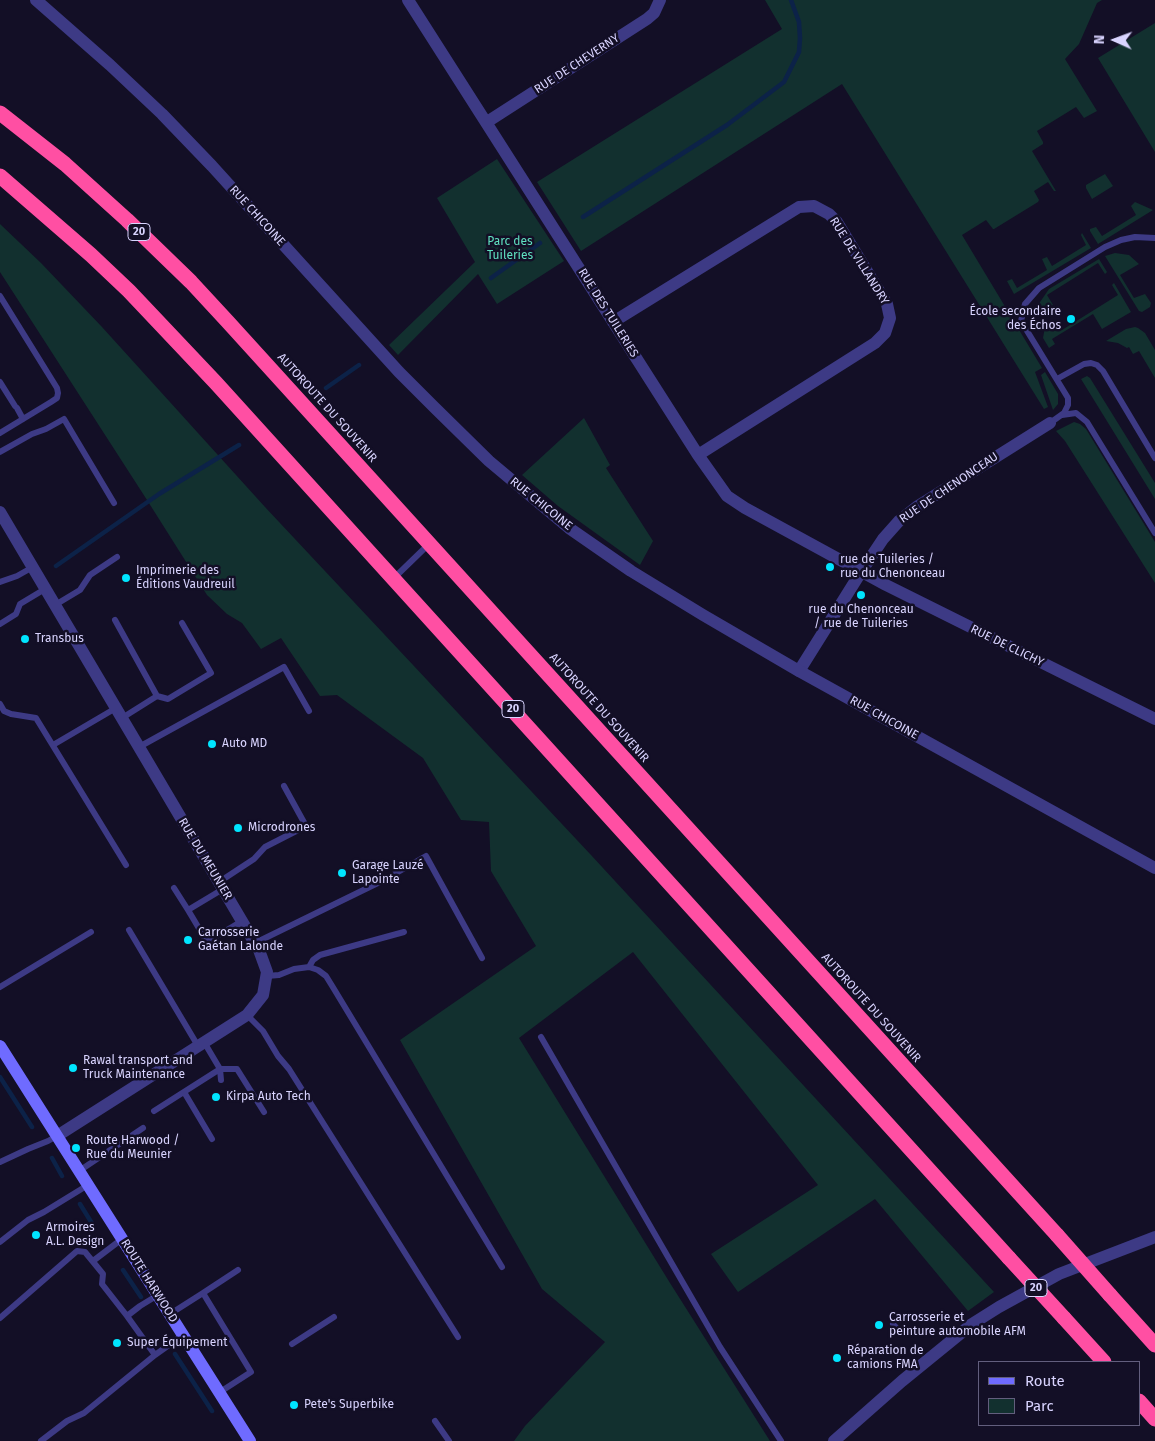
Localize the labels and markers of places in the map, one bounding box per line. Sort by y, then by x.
place label: École secondaire des Échos [970,305,1061,333]
marker: École secondaire des Échos [1065,313,1077,325]
place label: rue de Tuileries / rue du Chenonceau [840,553,945,581]
marker: rue de Tuileries / rue du Chenonceau [824,561,836,573]
place label: Imprimerie des Éditions Vaudreuil [136,564,235,592]
marker: Imprimerie des Éditions Vaudreuil [120,572,132,584]
marker: rue du Chenonceau / rue de Tuileries [855,589,867,601]
place label: rue du Chenonceau / rue de Tuileries [808,603,914,631]
place label: Transbus [35,632,84,646]
marker: Transbus [19,633,31,645]
place label: Auto MD [222,737,267,751]
marker: Auto MD [206,738,218,750]
place label: Microdrones [248,821,315,835]
marker: Microdrones [232,822,244,834]
place label: Garage Lauzé Lapointe [352,859,424,887]
marker: Garage Lauzé Lapointe [336,867,348,879]
place label: Carrosserie Gaétan Lalonde [198,926,283,954]
marker: Carrosserie Gaétan Lalonde [182,934,194,946]
place label: Rawal transport and Truck Maintenance [83,1054,193,1082]
marker: Rawal transport and Truck Maintenance [67,1062,79,1074]
place label: Kirpa Auto Tech [226,1090,311,1104]
marker: Kirpa Auto Tech [210,1091,222,1103]
place label: Route Harwood / Rue du Meunier [86,1134,179,1162]
marker: Route Harwood / Rue du Meunier [70,1142,82,1154]
place label: Armoires A.L. Design [46,1221,104,1249]
marker: Armoires A.L. Design [30,1229,42,1241]
place label: Carrosserie et peinture automobile AFM [889,1311,1026,1339]
marker: Carrosserie et peinture automobile AFM [873,1319,885,1331]
place label: Super Équipement [127,1336,228,1350]
marker: Super Équipement [111,1337,123,1349]
place label: Réparation de camions FMA [847,1344,924,1372]
marker: Réparation de camions FMA [831,1352,843,1364]
place label: Pete's Superbike [304,1398,394,1412]
marker: Pete's Superbike [288,1399,300,1411]

